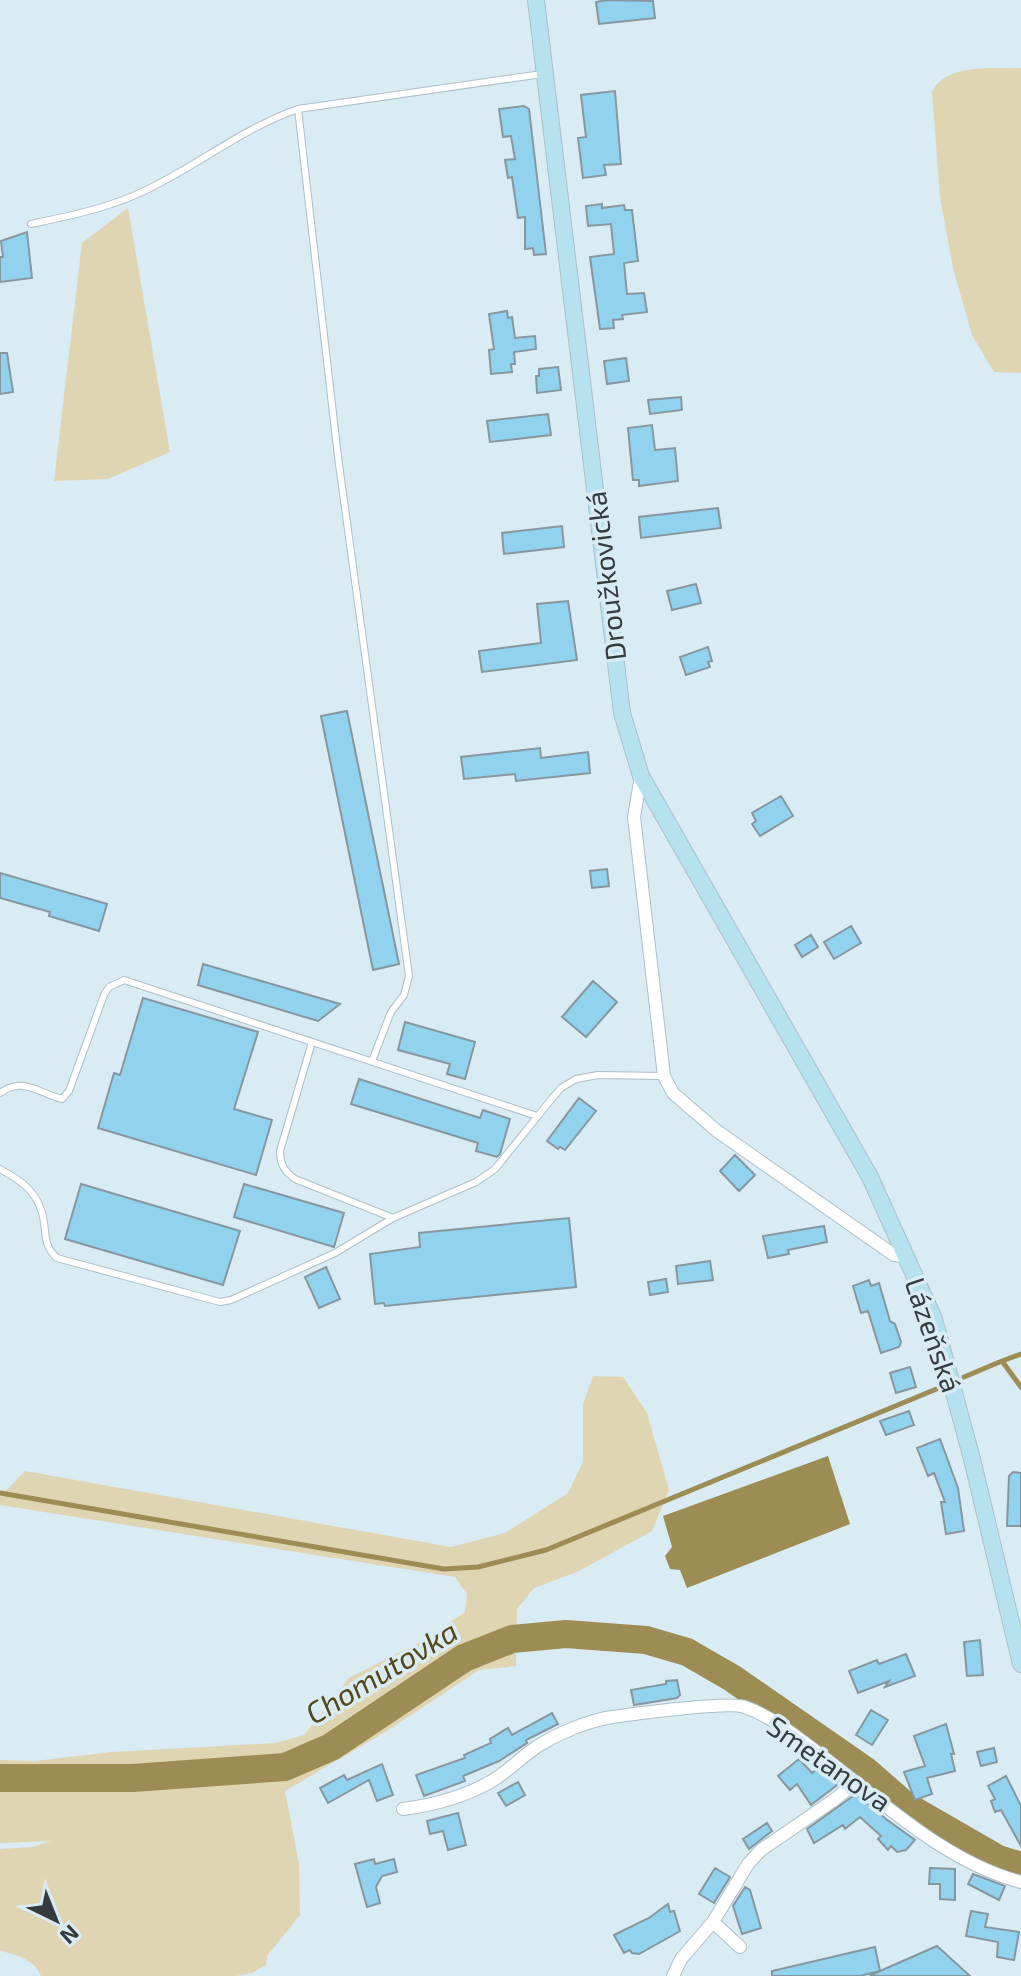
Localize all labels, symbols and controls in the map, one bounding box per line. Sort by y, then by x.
street label: Droužkovická [578,490,632,663]
street label: Lázeňská [898,1273,969,1397]
water label: Chomutovka [298,1612,464,1731]
street label: Smetanova [761,1708,898,1818]
north arrow [16,1880,96,1960]
text: N [56,1920,85,1950]

